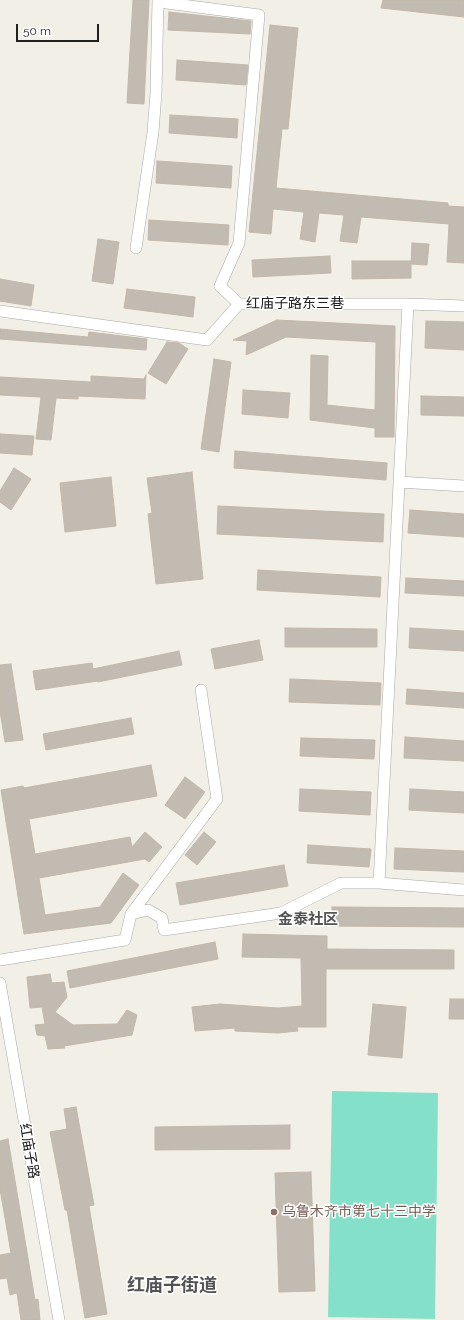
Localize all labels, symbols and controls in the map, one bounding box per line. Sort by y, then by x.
scale bar [18,16,101,42]
text: 50 m [23,24,51,38]
street label: 红庙子路东三巷 [246,296,344,312]
district label: 金泰社区 [278,910,338,928]
street label: 红庙子路 [16,1122,42,1180]
place label: 乌鲁木齐市第七十三中学 [282,1204,436,1220]
marker: 乌鲁木齐市第七十三中学 [269,1207,279,1217]
district label: 红庙子街道 [127,1275,217,1297]

